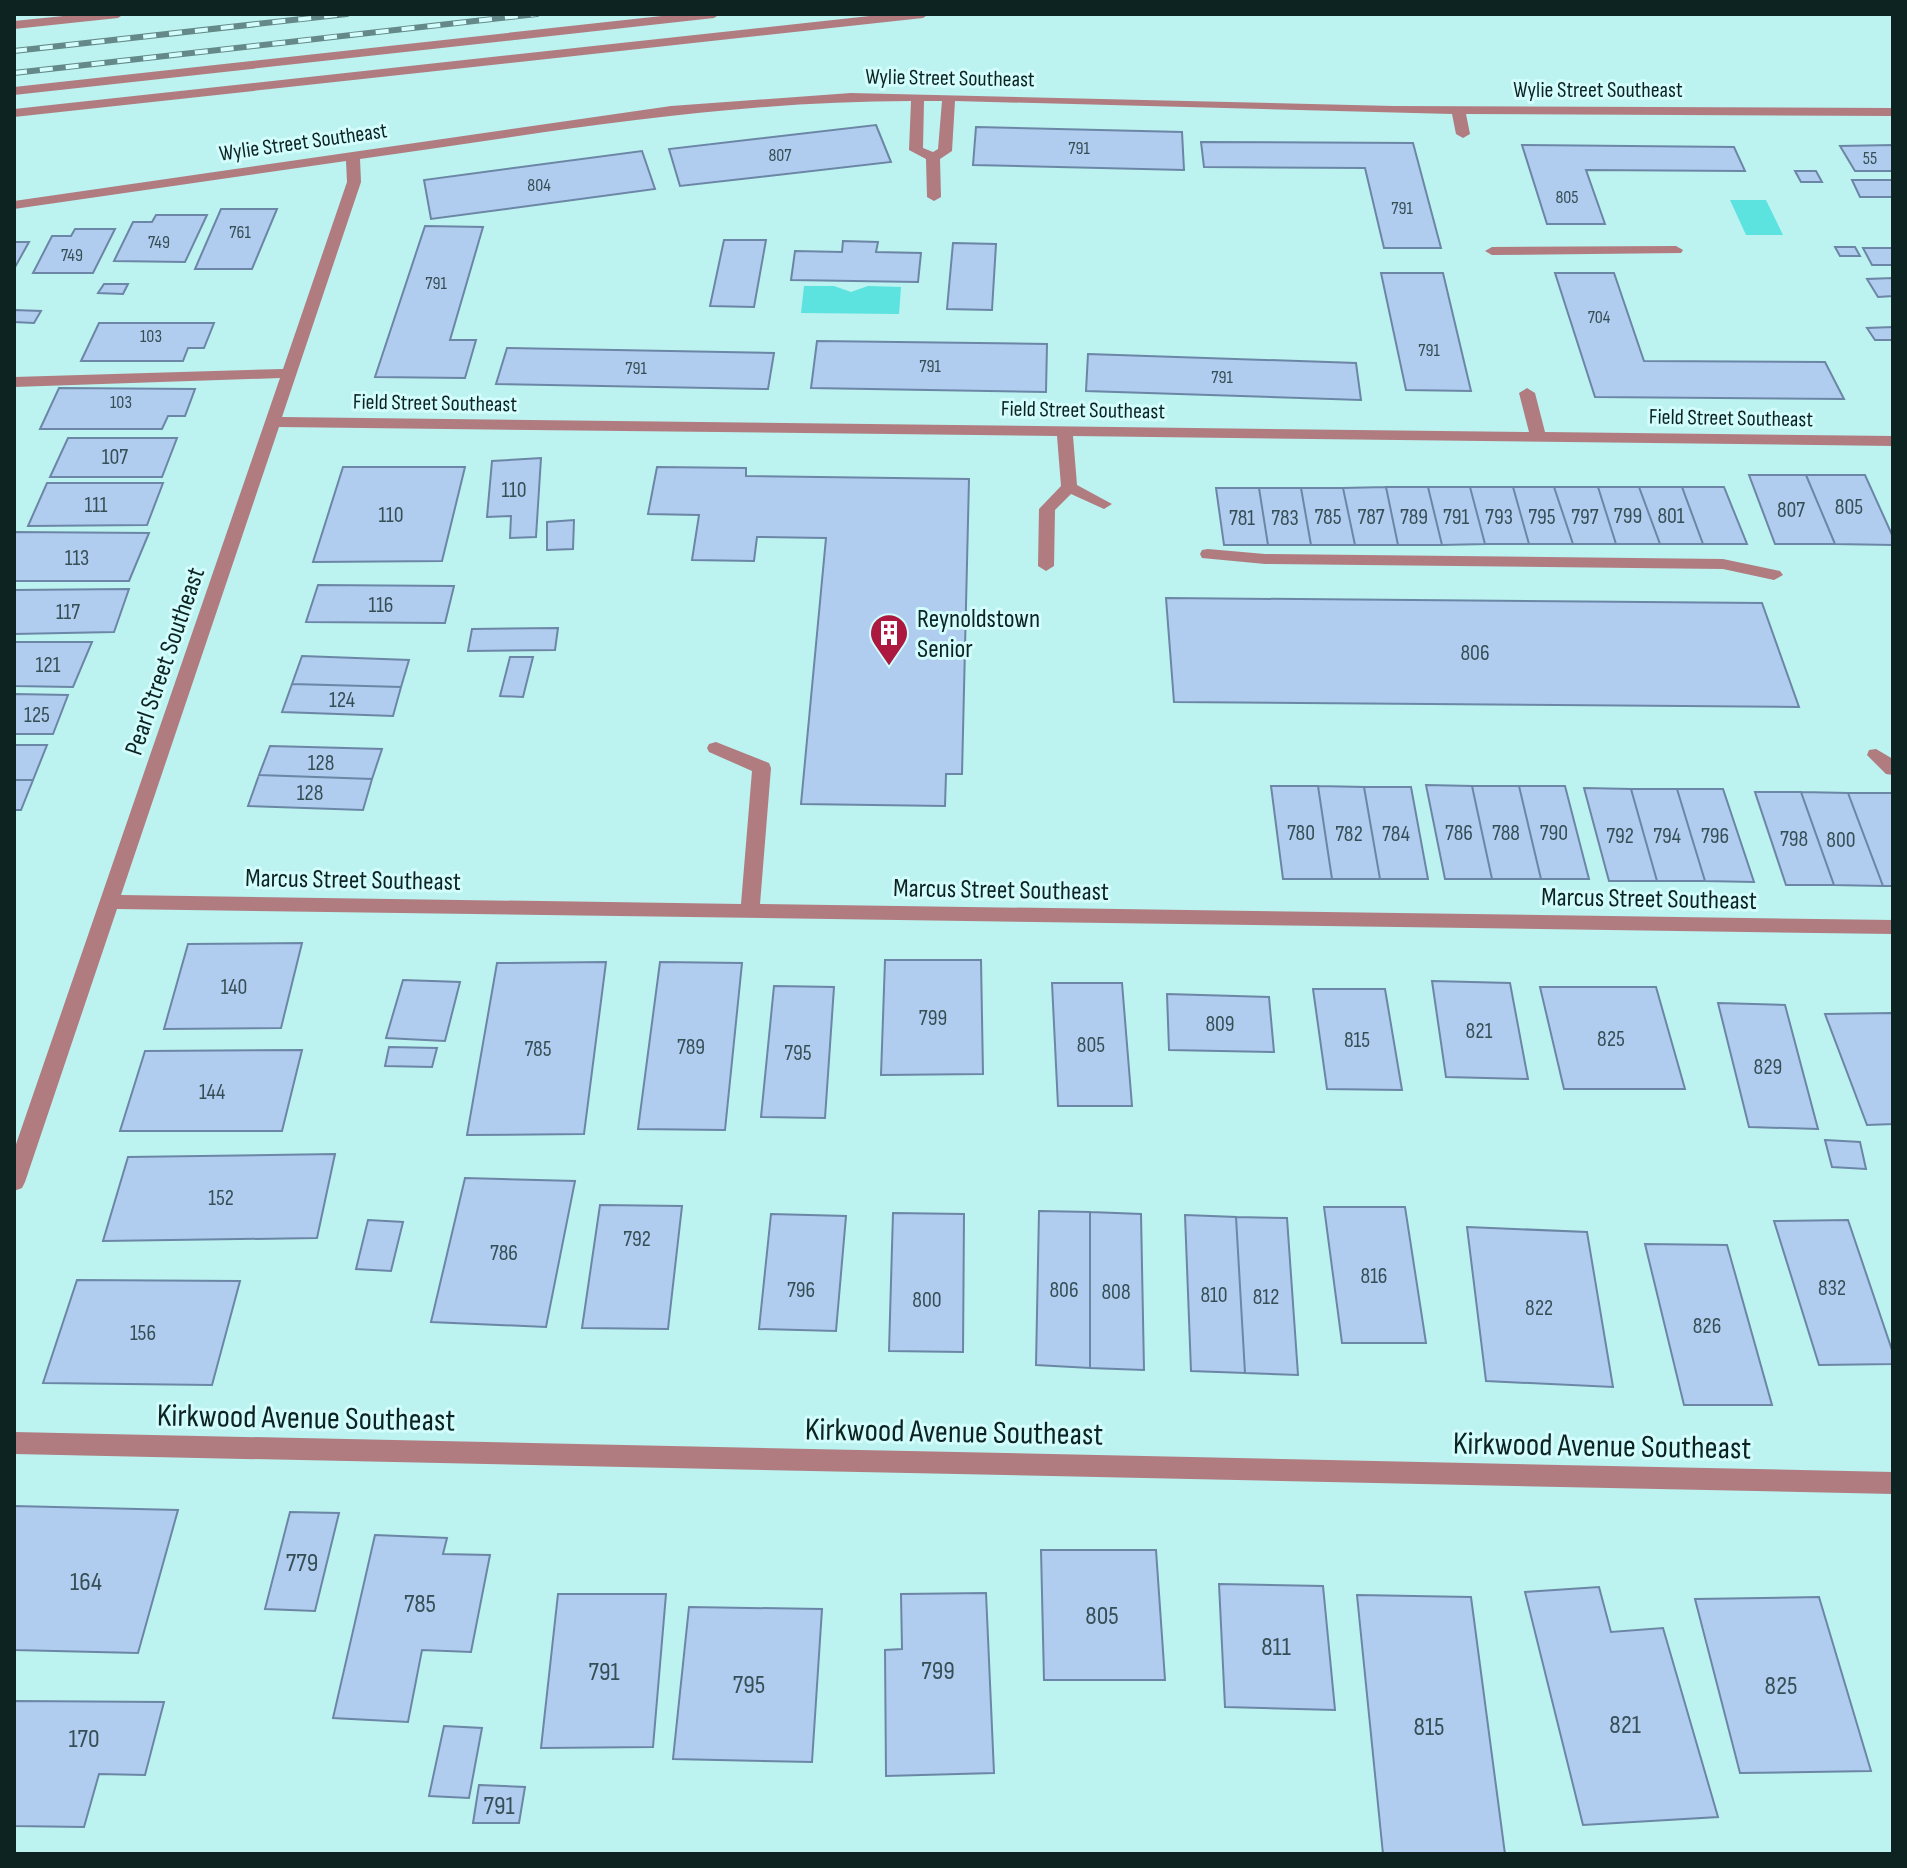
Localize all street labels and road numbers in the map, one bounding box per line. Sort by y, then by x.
street label: Wylie Street Southeast [865,64,1035,93]
street label: Wylie Street Southeast [1513,77,1683,104]
street label: Wylie Street Southeast [217,117,389,168]
street label: Field Street Southeast [353,389,518,418]
street label: Field Street Southeast [1001,396,1166,425]
street label: Field Street Southeast [1649,404,1814,433]
street label: Pearl Street Southeast [119,564,212,759]
street label: Marcus Street Southeast [245,863,461,898]
street label: Marcus Street Southeast [893,873,1109,908]
street label: Marcus Street Southeast [1541,882,1757,917]
street label: Kirkwood Avenue Southeast [156,1396,455,1441]
street label: Kirkwood Avenue Southeast [804,1410,1103,1455]
street label: Kirkwood Avenue Southeast [1452,1424,1751,1469]

